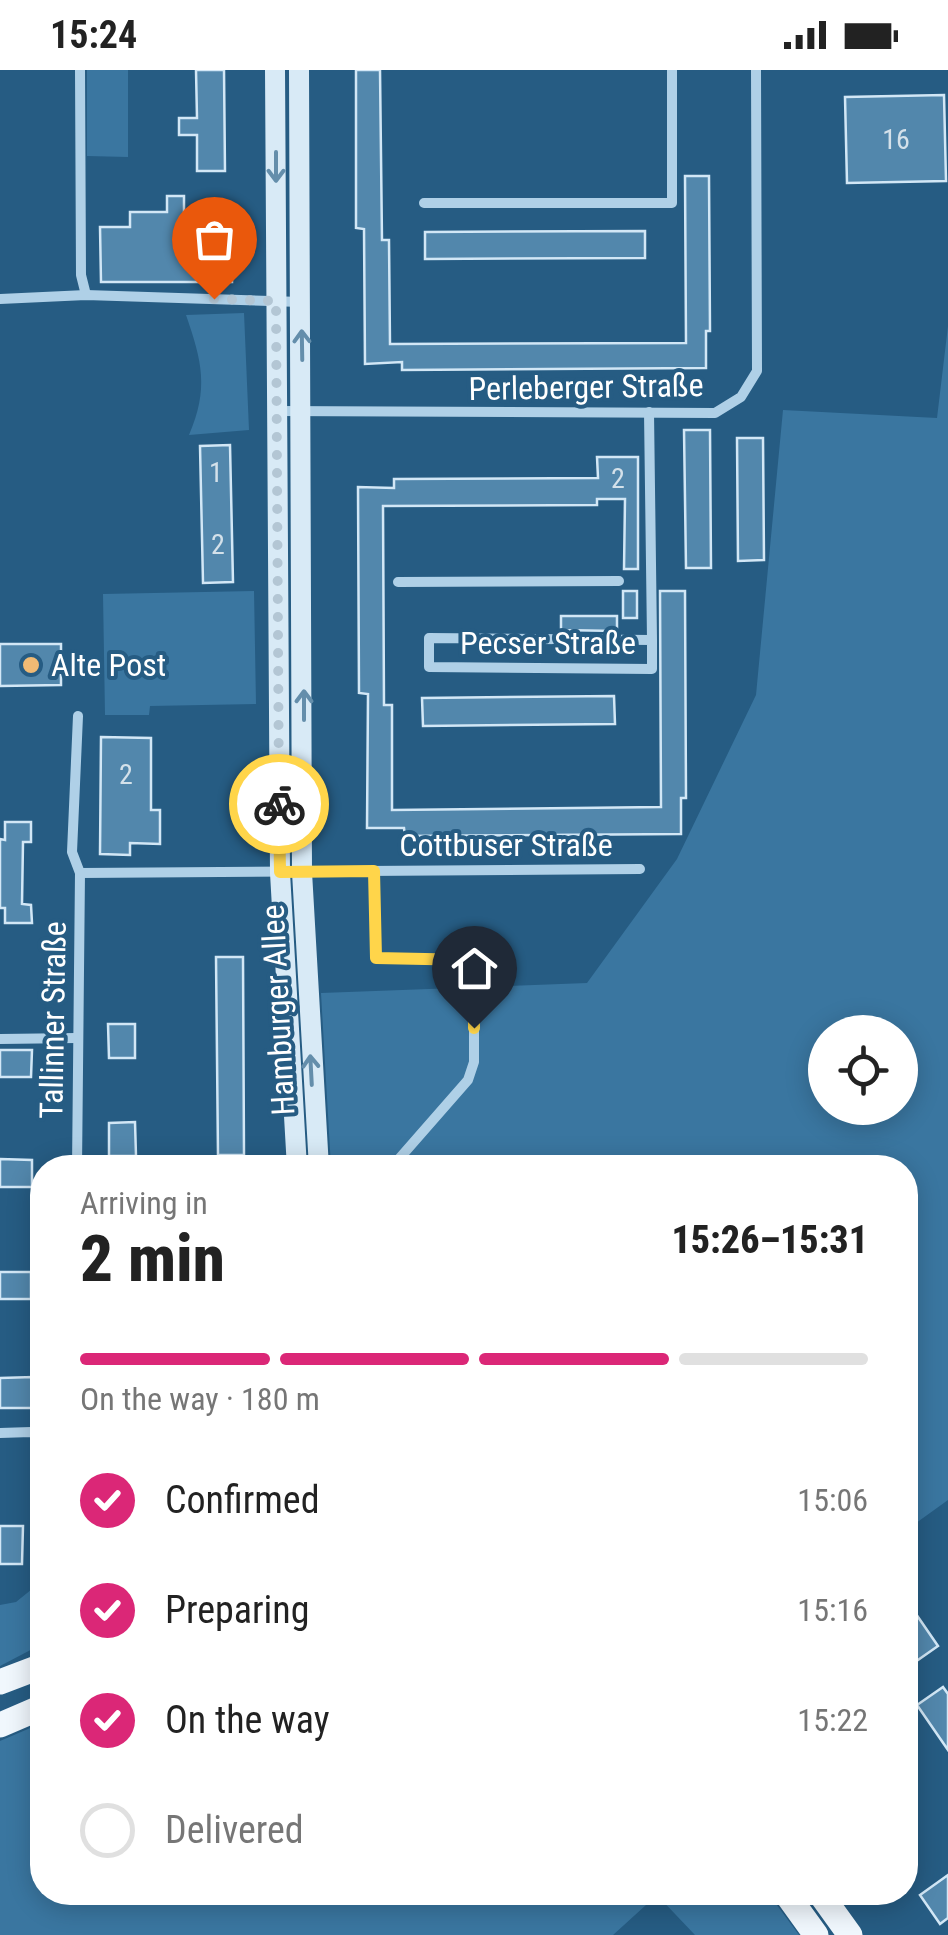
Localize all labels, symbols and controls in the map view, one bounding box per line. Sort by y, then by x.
text: 15:24 [50,13,137,57]
house number: 16 [882,123,910,156]
one-way arrow [266,151,285,183]
pin [172,197,257,300]
icon: bag [187,212,242,267]
one-way arrow [292,329,312,362]
street label: Perleberger Straße [468,366,704,408]
house number: 1 [209,456,223,489]
house number: 2 [611,462,625,495]
house number: 2 [211,528,225,561]
street label: Pecser Straße [460,624,636,662]
place label: Alte Post [51,646,166,684]
marker: Alte Post [20,654,42,676]
one-way arrow [294,689,314,722]
courier [229,754,329,854]
house number: 2 [119,758,133,791]
icon: bike [252,777,307,832]
street label: Cottbuser Straße [399,826,613,864]
street label: Hamburger Allee [254,904,302,1116]
street label: Tallinner Straße [32,921,74,1119]
pin [432,926,517,1029]
icon: home [447,941,502,996]
map controls [808,1015,918,1125]
button: locate [808,1015,918,1125]
one-way arrow [301,1055,320,1087]
text: Arriving in [80,1184,208,1222]
text: 15:26–15:31 [671,1218,868,1262]
text: 2 min [80,1221,225,1297]
text: On the way · 180 m [80,1380,320,1418]
icon: check [80,1473,135,1528]
text: Confirmed [165,1478,320,1522]
text: 15:06 [797,1481,868,1519]
icon: check [80,1583,135,1638]
text: Preparing [165,1588,310,1632]
text: 15:16 [797,1591,868,1629]
icon: check [80,1693,135,1748]
text: On the way [165,1698,330,1742]
text: 15:22 [797,1701,868,1739]
text: Delivered [165,1808,304,1852]

